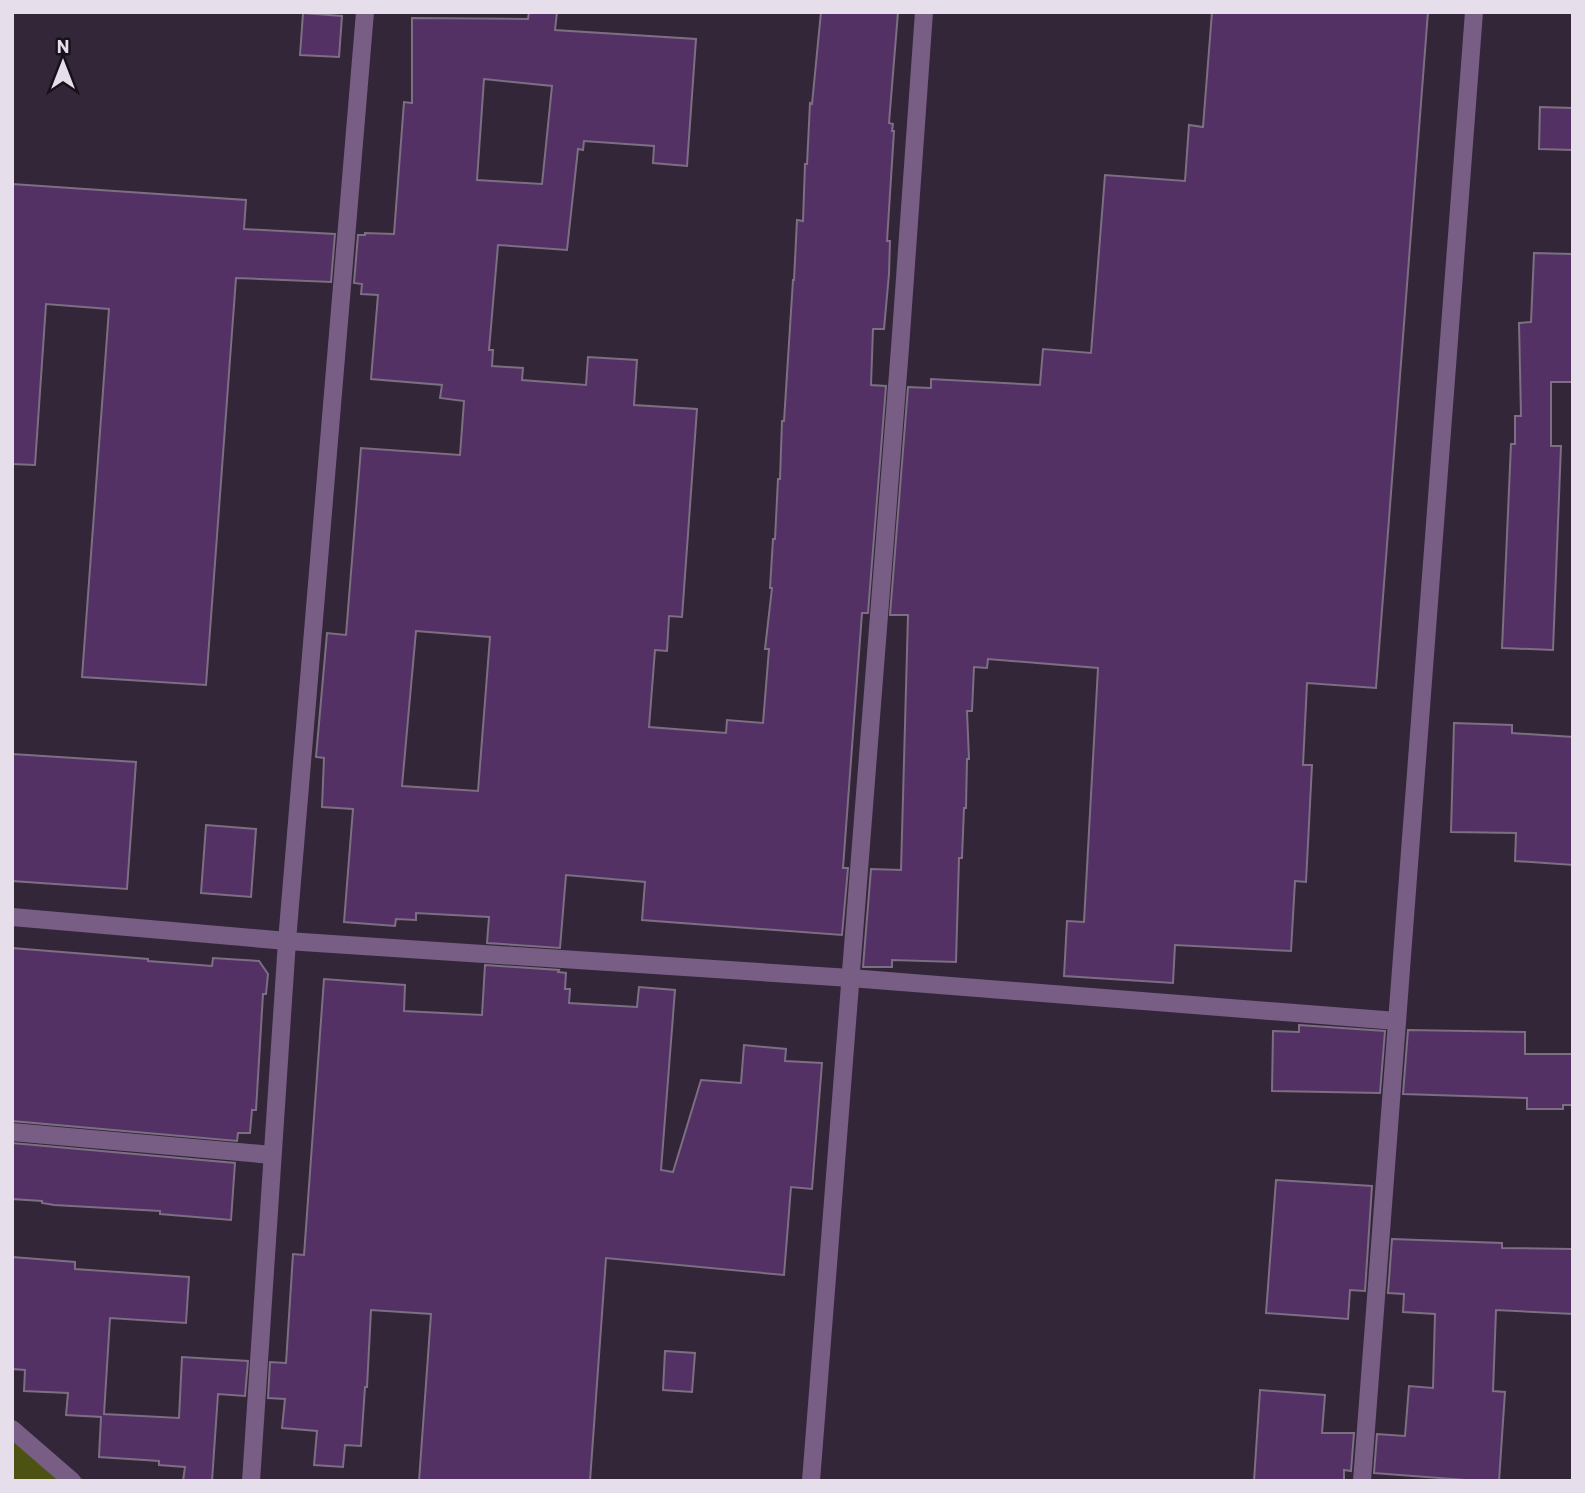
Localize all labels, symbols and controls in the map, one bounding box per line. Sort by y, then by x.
north arrow [28,28,98,98]
text: N [57,34,69,57]

